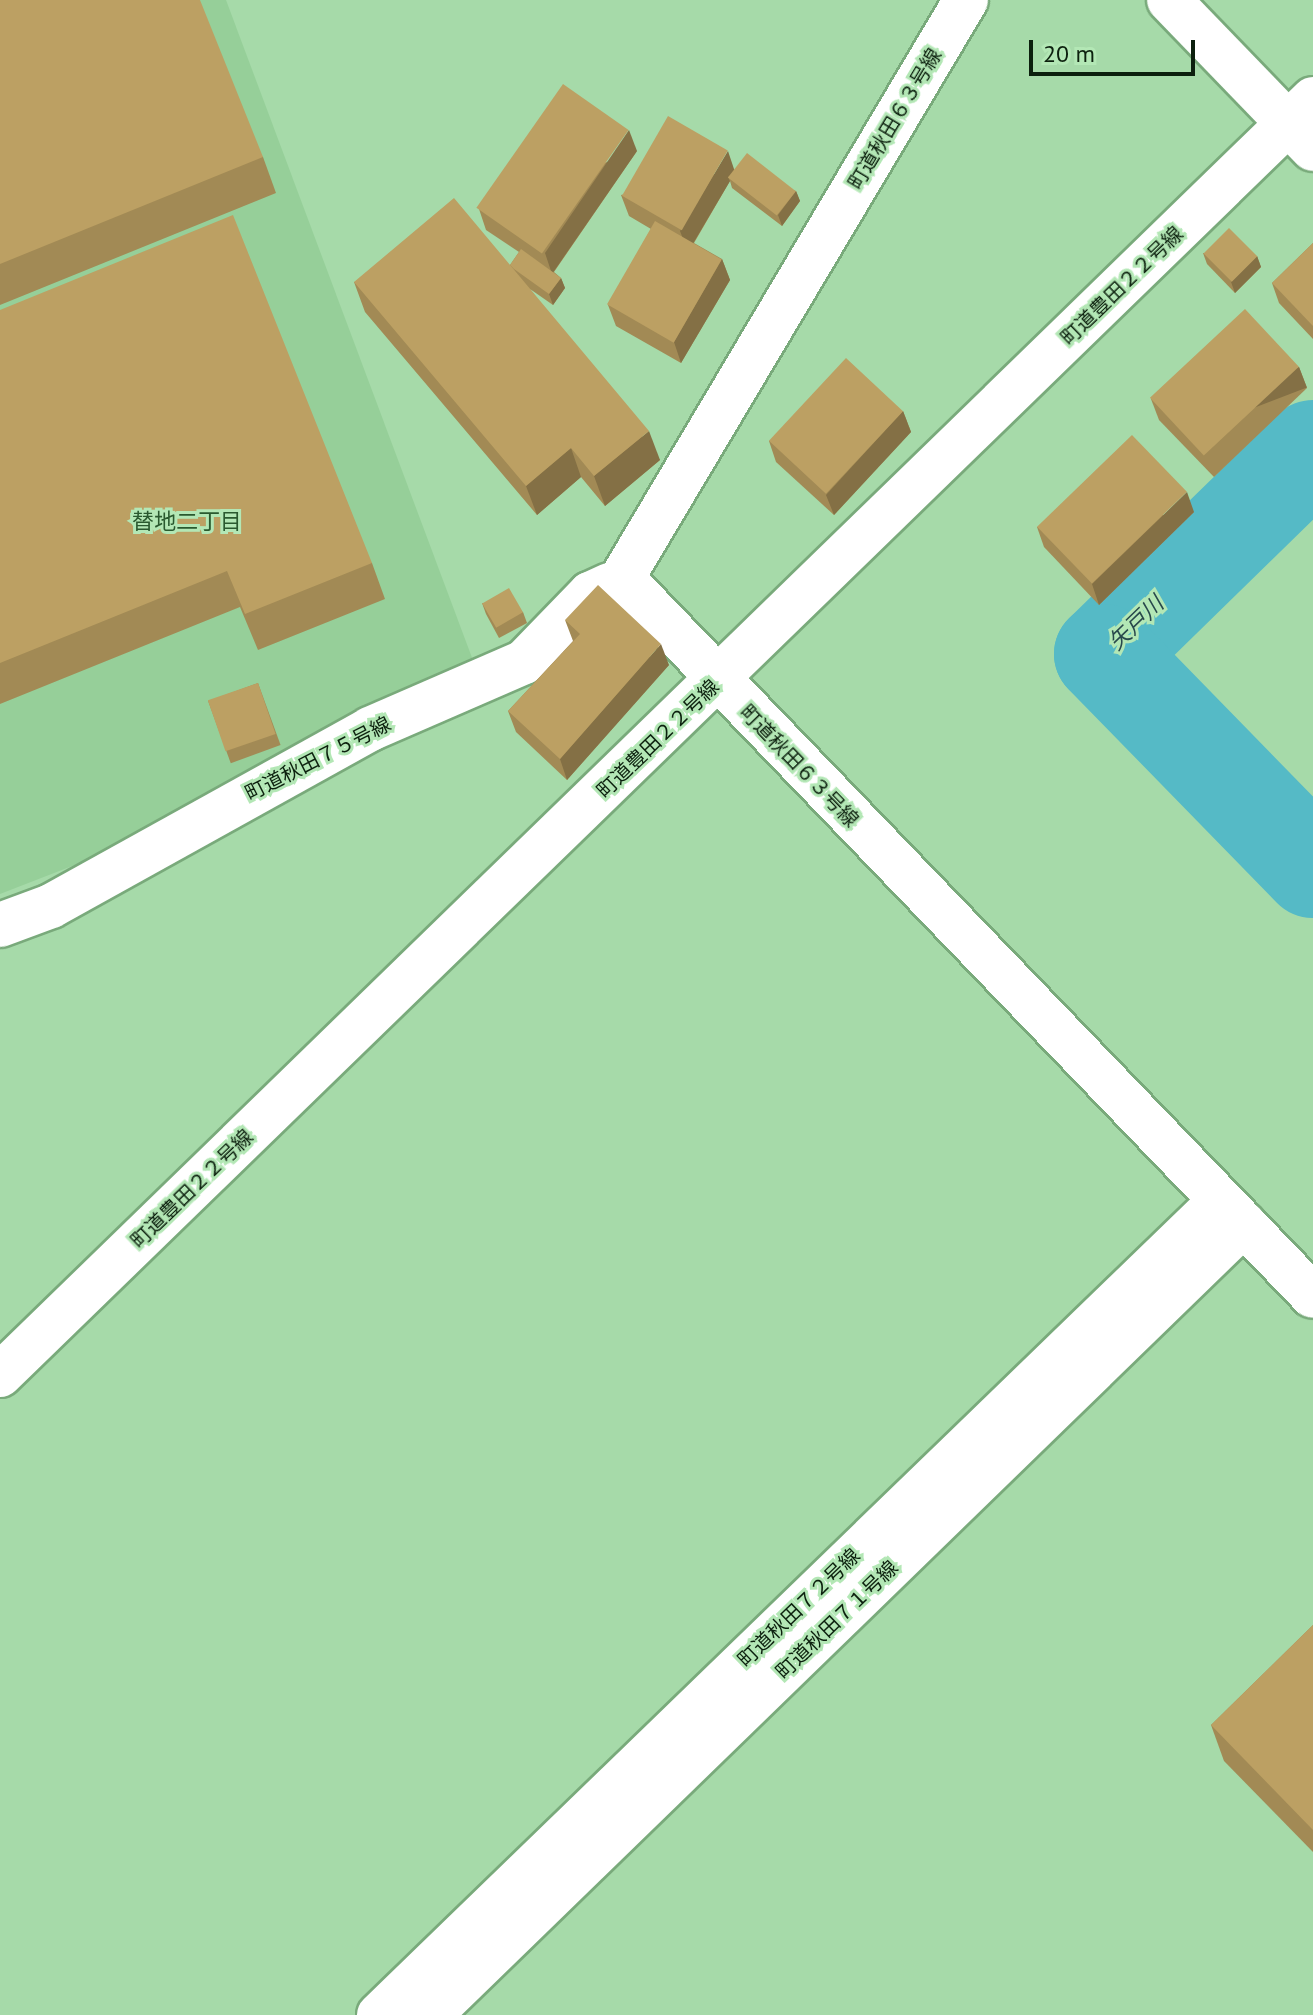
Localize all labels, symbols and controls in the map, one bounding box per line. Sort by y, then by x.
scale bar [1033,24,1199,74]
text: 20 m [1043,38,1095,69]
street label: 町道秋田６３号線 [844,44,946,194]
street label: 町道豊田２２号線 [1056,222,1188,350]
district label: 替地二丁目 [132,509,242,535]
water label: 矢戸川 [1103,591,1169,655]
street label: 町道豊田２２号線 [592,675,724,803]
street label: 町道秋田６３号線 [735,700,863,832]
street label: 町道秋田７５号線 [241,712,395,806]
street label: 町道豊田２２号線 [126,1125,258,1253]
street label: 町道秋田７２号線 [733,1544,865,1672]
street label: 町道秋田７１号線 [771,1556,903,1684]

